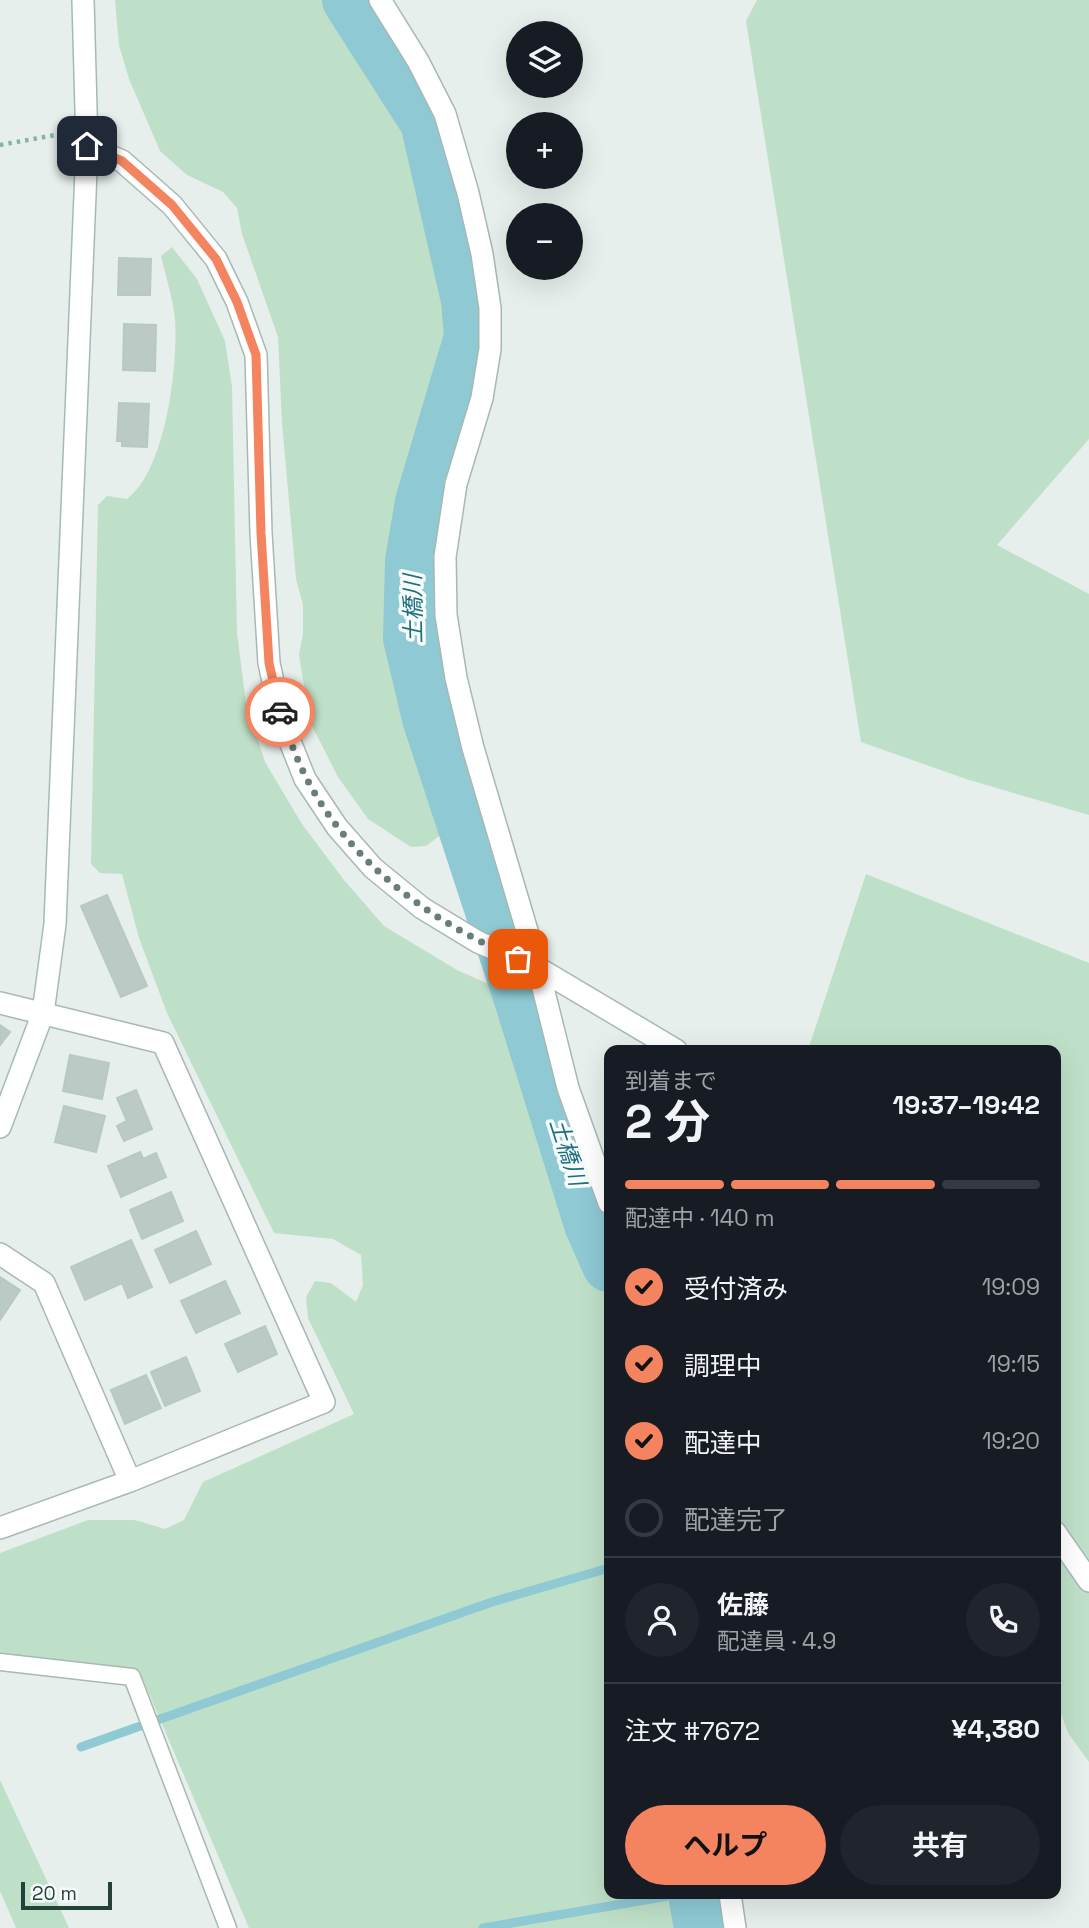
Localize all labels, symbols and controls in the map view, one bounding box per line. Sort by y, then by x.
map controls [506,21,583,280]
button: layers [506,21,583,98]
button: + [506,112,583,189]
pin [57,116,117,176]
icon: home [68,127,106,165]
button: − [506,203,583,280]
water label: 土橋川 [397,571,429,644]
courier [245,677,315,747]
icon: car [261,693,299,731]
pin [488,929,548,989]
icon: bag [499,940,537,978]
text: 到着まで [625,1066,717,1096]
text: 19:37–19:42 [893,1088,1040,1122]
text: 2 分 [625,1093,710,1151]
water label: 土橋川 [543,1115,594,1192]
text: 配達中 · 140 m [625,1203,775,1233]
icon: check [625,1268,663,1306]
text: 受付済み [684,1272,788,1306]
text: 19:09 [982,1272,1040,1302]
icon: check [625,1345,663,1383]
text: 調理中 [684,1349,762,1383]
text: 19:15 [987,1349,1040,1379]
icon: check [625,1422,663,1460]
text: 配達中 [684,1426,762,1460]
text: 19:20 [982,1426,1040,1456]
text: 配達完了 [684,1503,788,1537]
button: person [625,1583,699,1657]
button: phone [966,1583,1040,1657]
text: 佐藤 [717,1588,769,1622]
text: 配達員 · 4.9 [717,1626,836,1656]
text: ¥4,380 [951,1712,1040,1746]
text: 注文 #7672 [625,1714,760,1748]
button: ヘルプ [625,1805,826,1885]
button: 共有 [840,1805,1040,1885]
scale bar [21,1879,112,1911]
text: 20 m [32,1881,77,1906]

